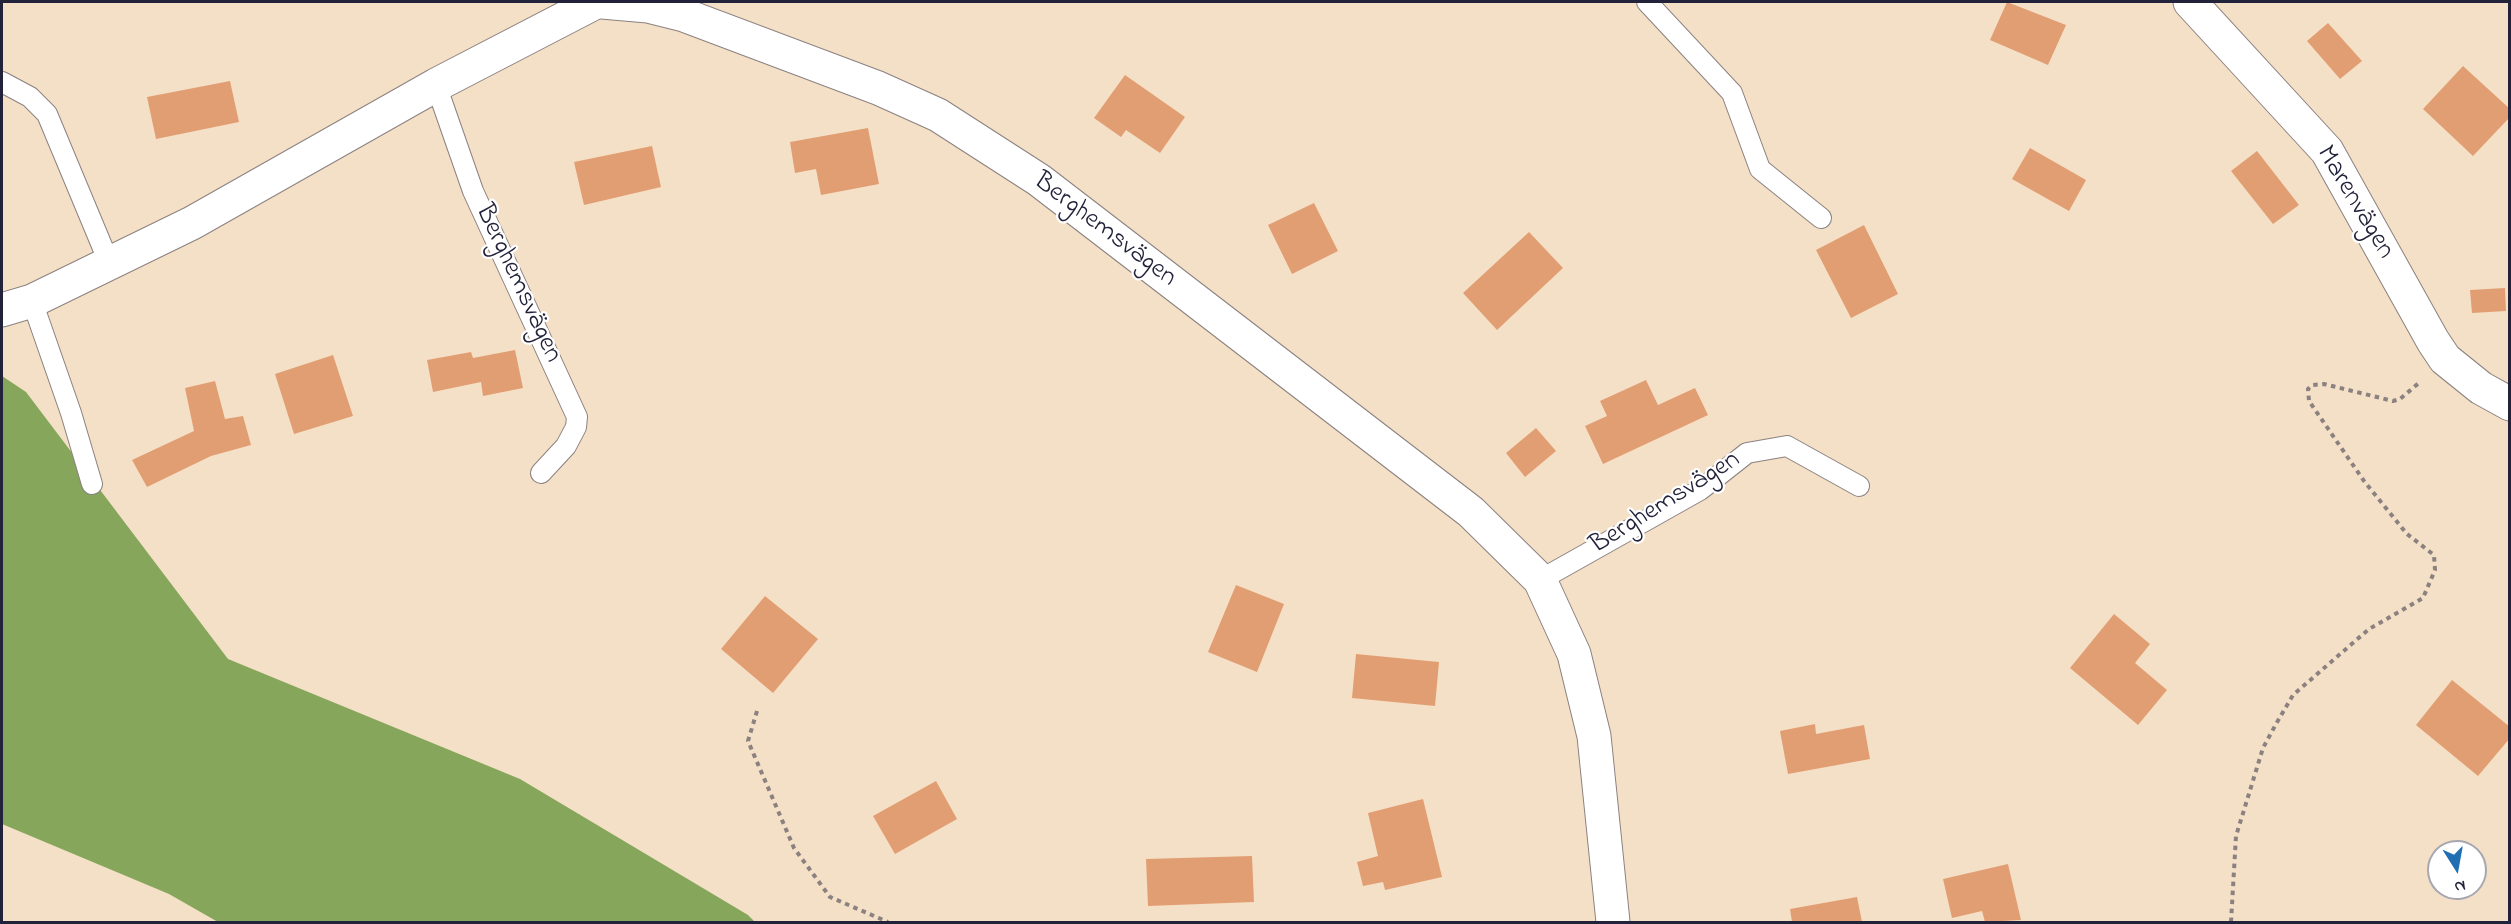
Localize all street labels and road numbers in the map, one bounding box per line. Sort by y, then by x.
street label: Marenvägen [2308,140,2400,266]
street label: Berghemsvägen [1026,167,1182,295]
street label: Berghemsvägen [466,200,568,368]
street label: Berghemsvägen [1585,445,1747,563]

